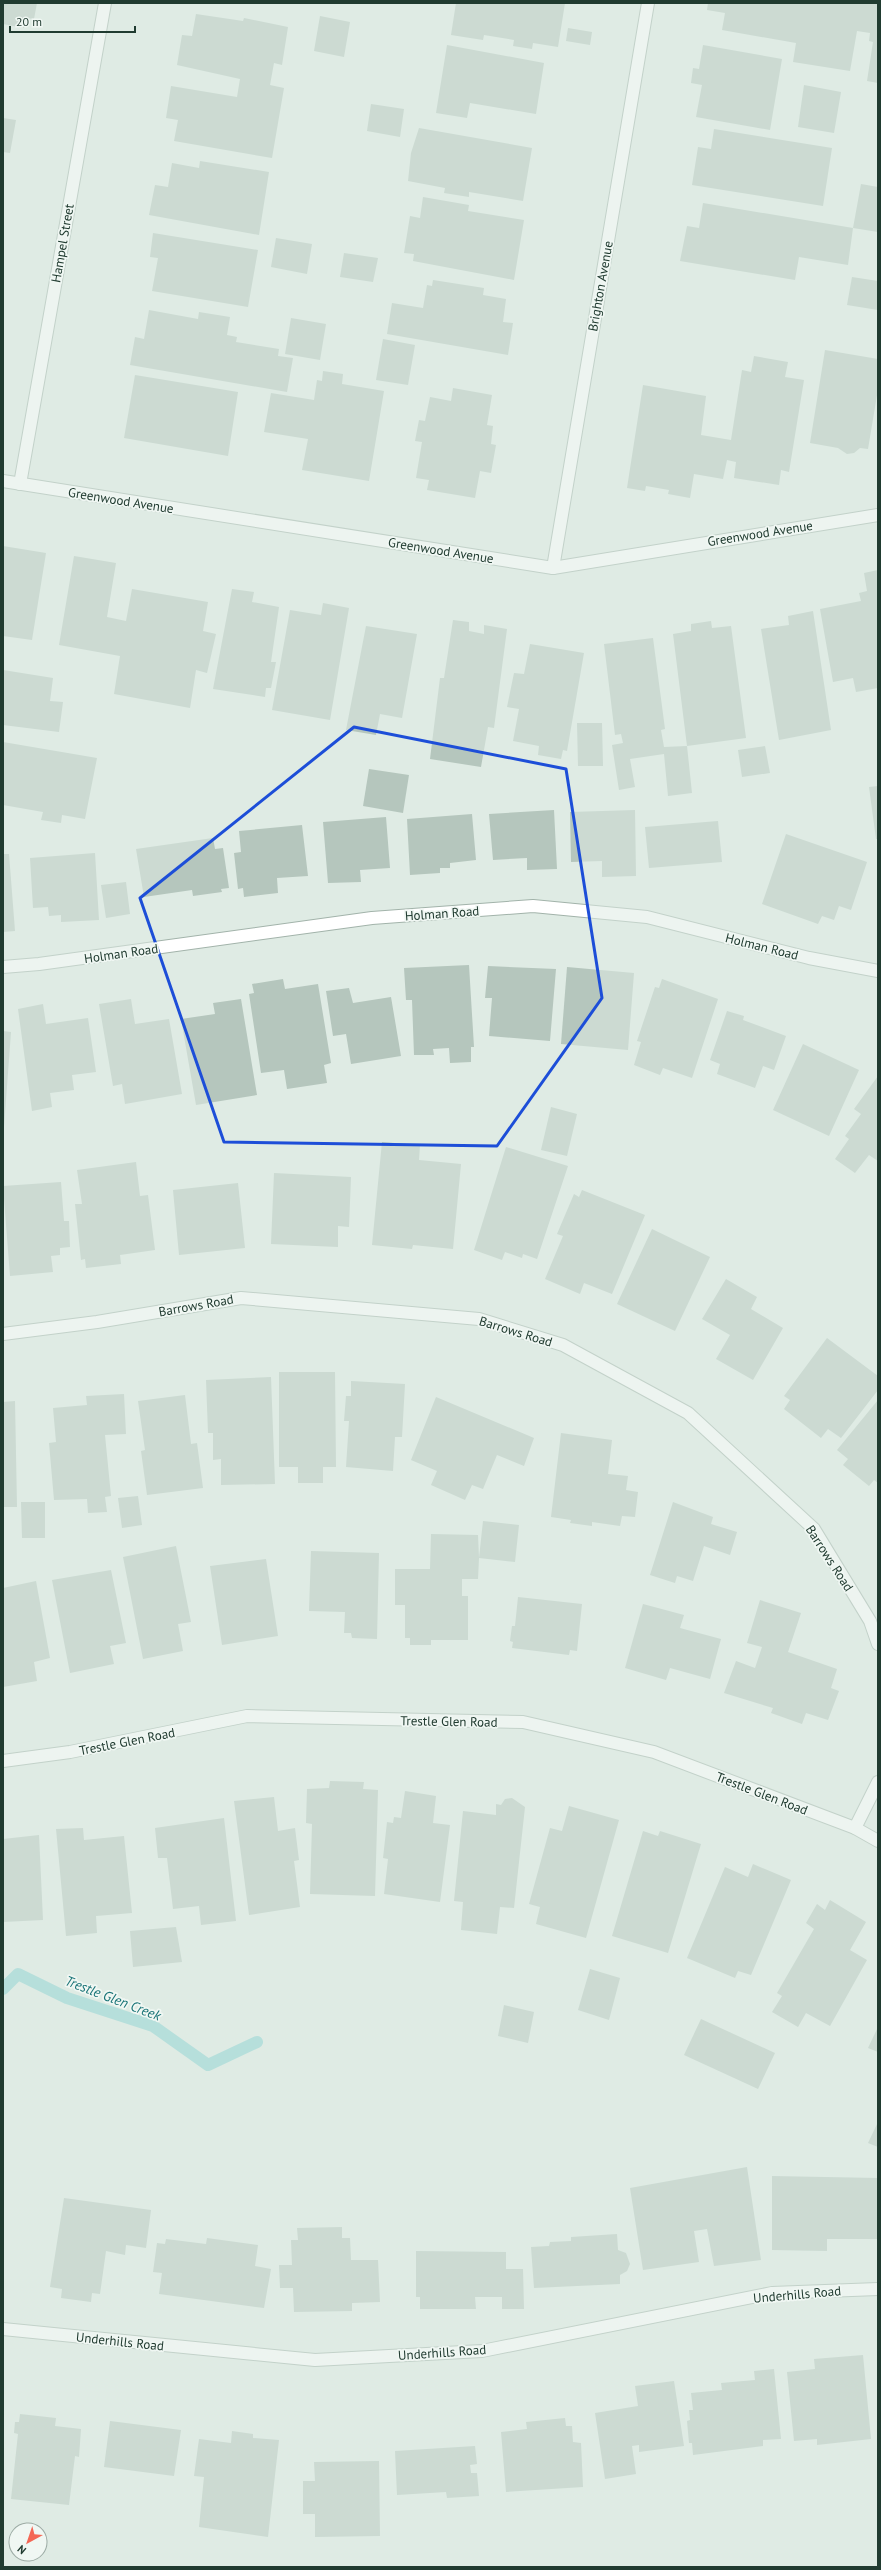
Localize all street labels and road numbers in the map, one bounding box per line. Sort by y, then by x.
street label: Hampel Street [47,202,78,284]
street label: Brighton Avenue [584,240,617,333]
street label: Greenwood Avenue [67,484,175,517]
street label: Greenwood Avenue [706,517,814,550]
street label: Greenwood Avenue [387,534,495,567]
street label: Holman Road [404,902,480,925]
street label: Holman Road [724,929,800,964]
street label: Holman Road [83,940,159,967]
street label: Barrows Road [157,1291,235,1320]
street label: Barrows Road [477,1312,555,1351]
street label: Barrows Road [802,1522,857,1595]
street label: Trestle Glen Road [400,1712,498,1731]
street label: Trestle Glen Road [78,1724,176,1759]
street label: Trestle Glen Road [713,1768,810,1819]
street label: Underhills Road [752,2282,842,2307]
street label: Underhills Road [75,2328,165,2355]
street label: Underhills Road [397,2341,487,2364]

